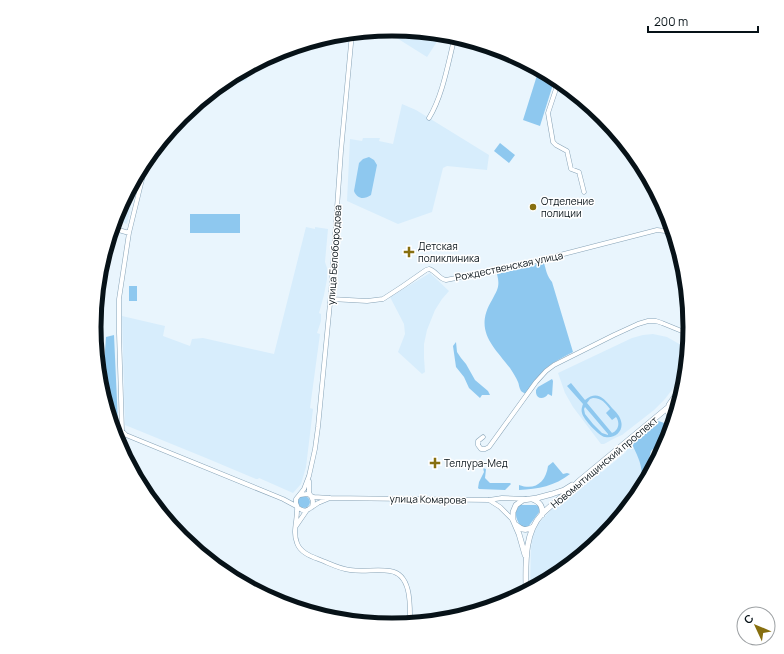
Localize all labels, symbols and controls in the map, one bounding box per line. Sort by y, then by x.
scale bar [648,8,758,34]
text: 200 m [654,13,688,30]
place label: Отделение полиции [541,194,594,220]
marker: Отделение полиции [528,202,538,212]
street label: улица Белобородова [324,205,344,305]
place label: Детская поликлиника [418,239,479,265]
marker: Детская поликлиника [403,246,415,258]
street label: Рождественская улица [454,248,564,284]
street label: Новомытищинский проспект [547,413,661,511]
place label: Теллура-Мед [444,456,508,470]
marker: Теллура-Мед [429,457,441,469]
street label: улица Комарова [389,491,467,507]
north arrow [736,606,776,646]
text: С [740,611,757,627]

